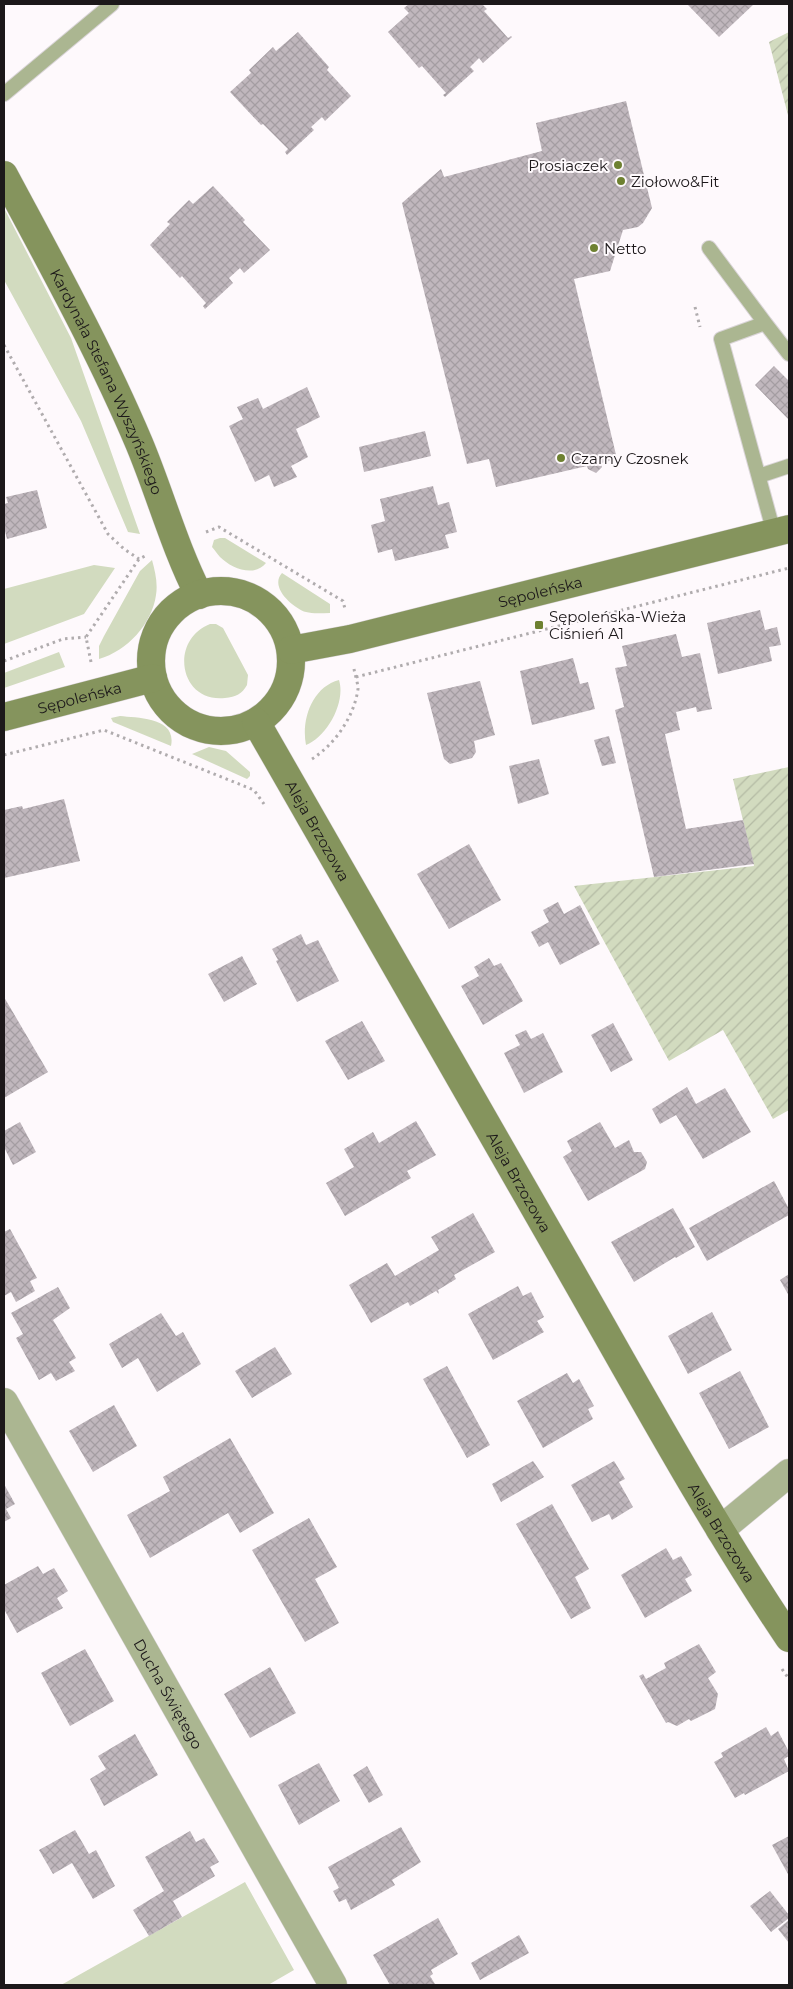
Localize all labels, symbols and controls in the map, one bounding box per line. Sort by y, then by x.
place label: Prosiaczek [528,156,608,175]
marker: Prosiaczek [612,159,624,171]
place label: Ziołowo&Fit [631,172,719,191]
marker: Ziołowo&Fit [615,175,627,187]
place label: Netto [604,239,646,258]
marker: Netto [588,242,600,254]
street label: Kardynała Stefana Wyszyńskiego [46,265,167,497]
place label: Czarny Czosnek [571,449,689,468]
marker: Czarny Czosnek [555,452,567,464]
street label: Sępoleńska [496,572,584,611]
place label: Sępoleńska-Wieża Ciśnień A1 [549,607,686,643]
marker: Sępoleńska-Wieża Ciśnień A1 [533,619,545,631]
street label: Sępoleńska [35,677,124,717]
street label: Aleja Brzozowa [282,777,354,884]
street label: Aleja Brzozowa [483,1128,556,1236]
street label: Aleja Brzozowa [685,1479,760,1586]
street label: Ducha Świętego [130,1635,207,1752]

